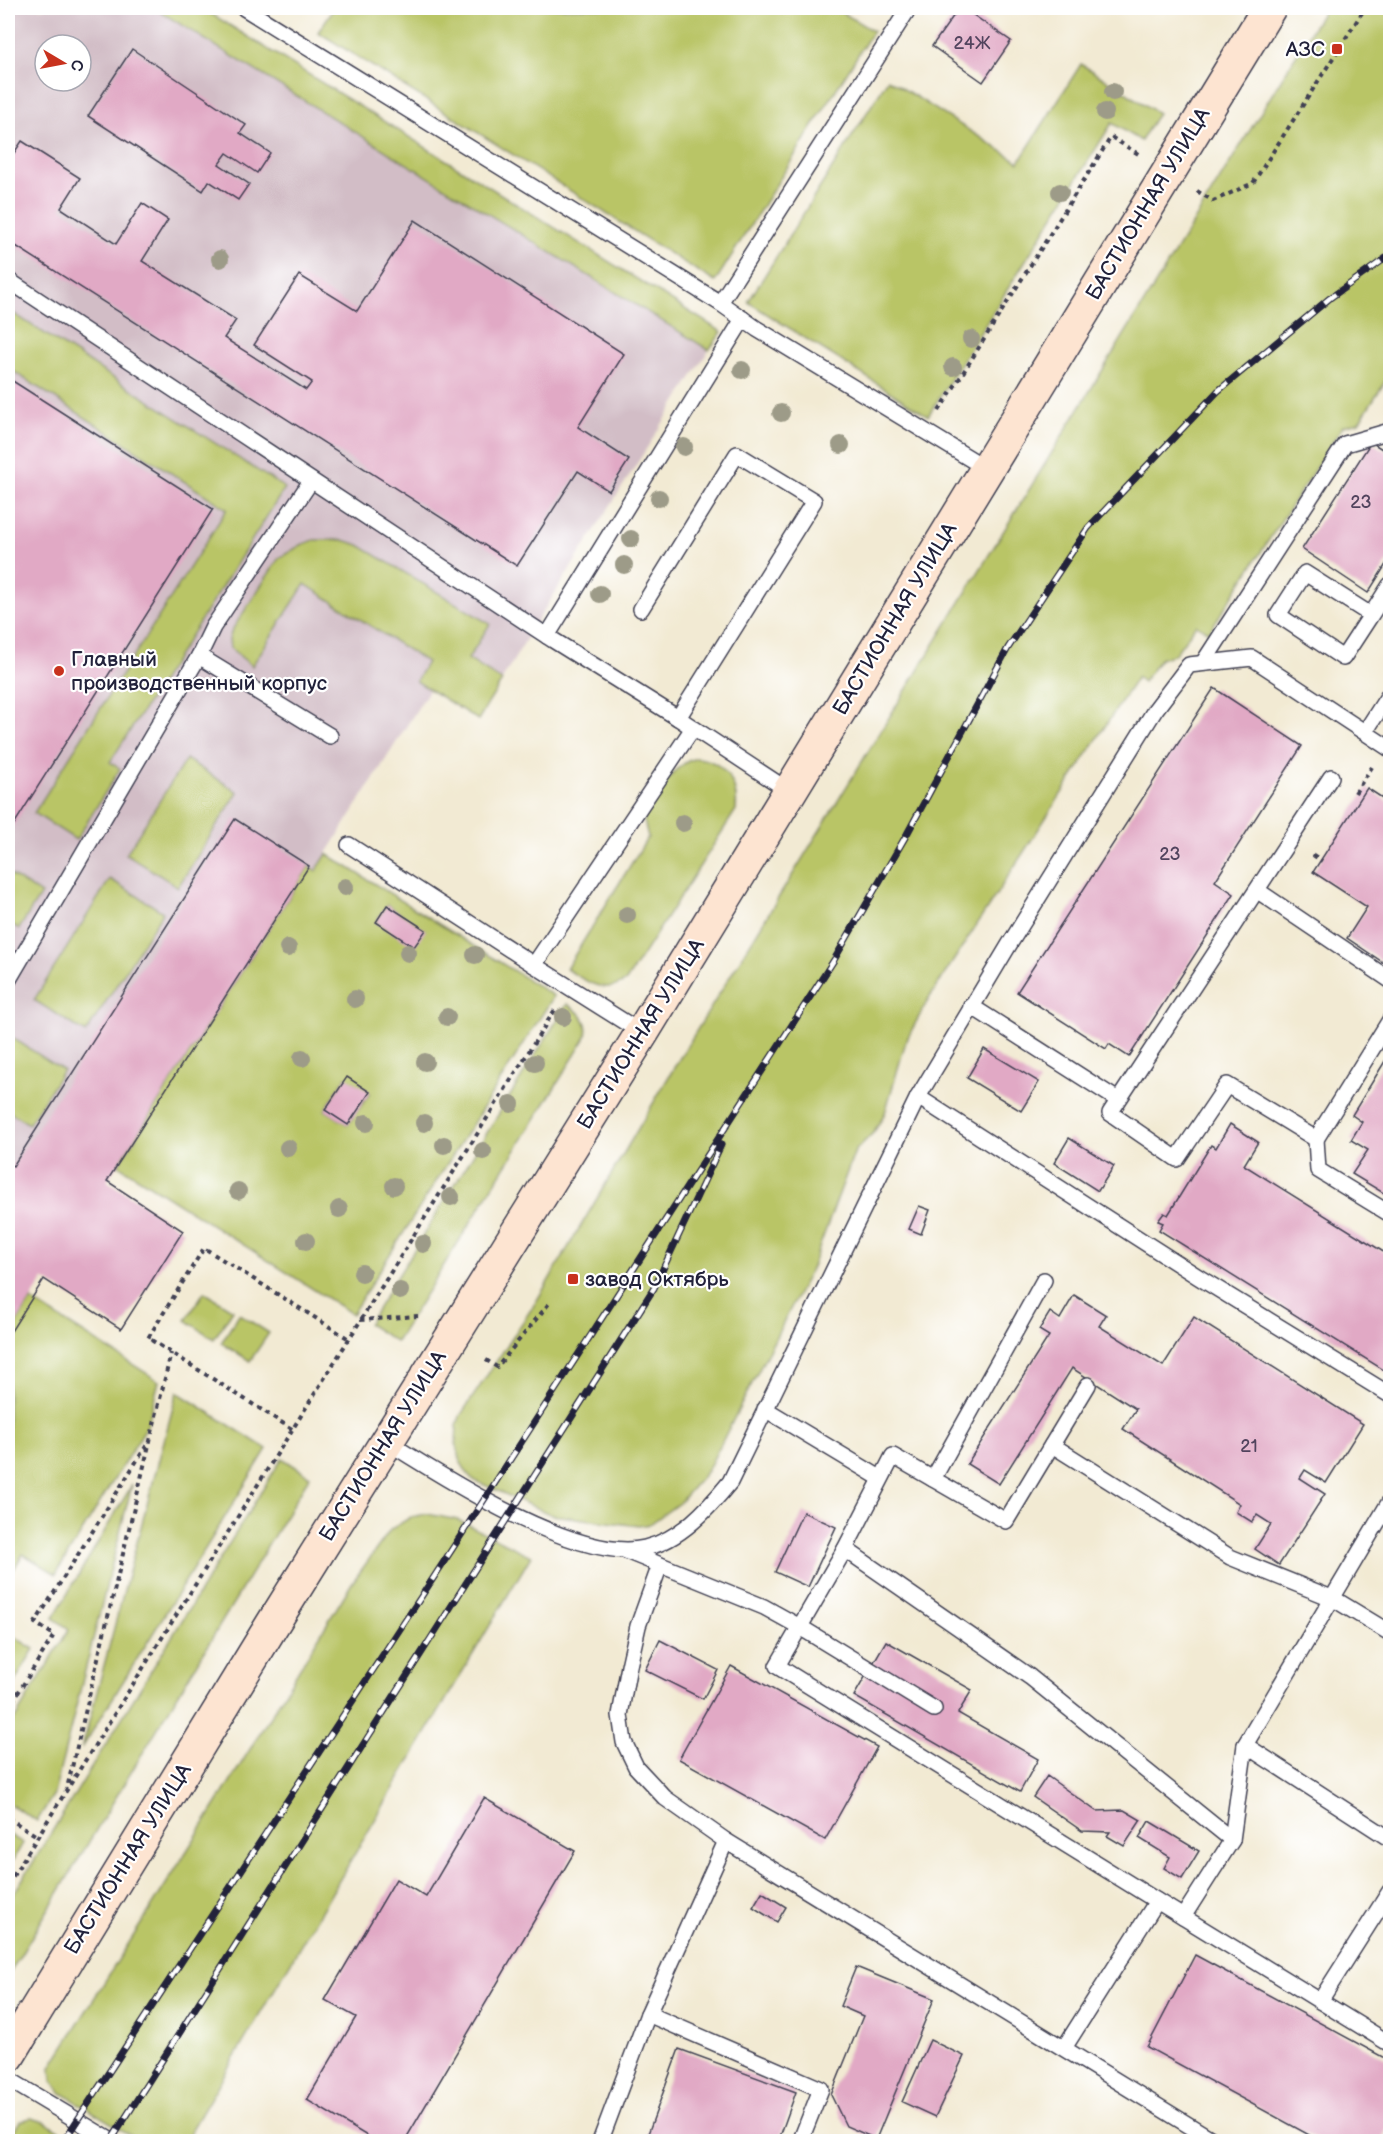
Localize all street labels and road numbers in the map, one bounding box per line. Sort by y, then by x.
street label: БАСТИОННАЯ УЛИЦА [1081,103,1216,305]
street label: БАСТИОННАЯ УЛИЦА [828,518,963,720]
street label: БАСТИОННАЯ УЛИЦА [572,934,710,1134]
street label: БАСТИОННАЯ УЛИЦА [314,1346,452,1546]
street label: БАСТИОННАЯ УЛИЦА [59,1759,197,1959]

